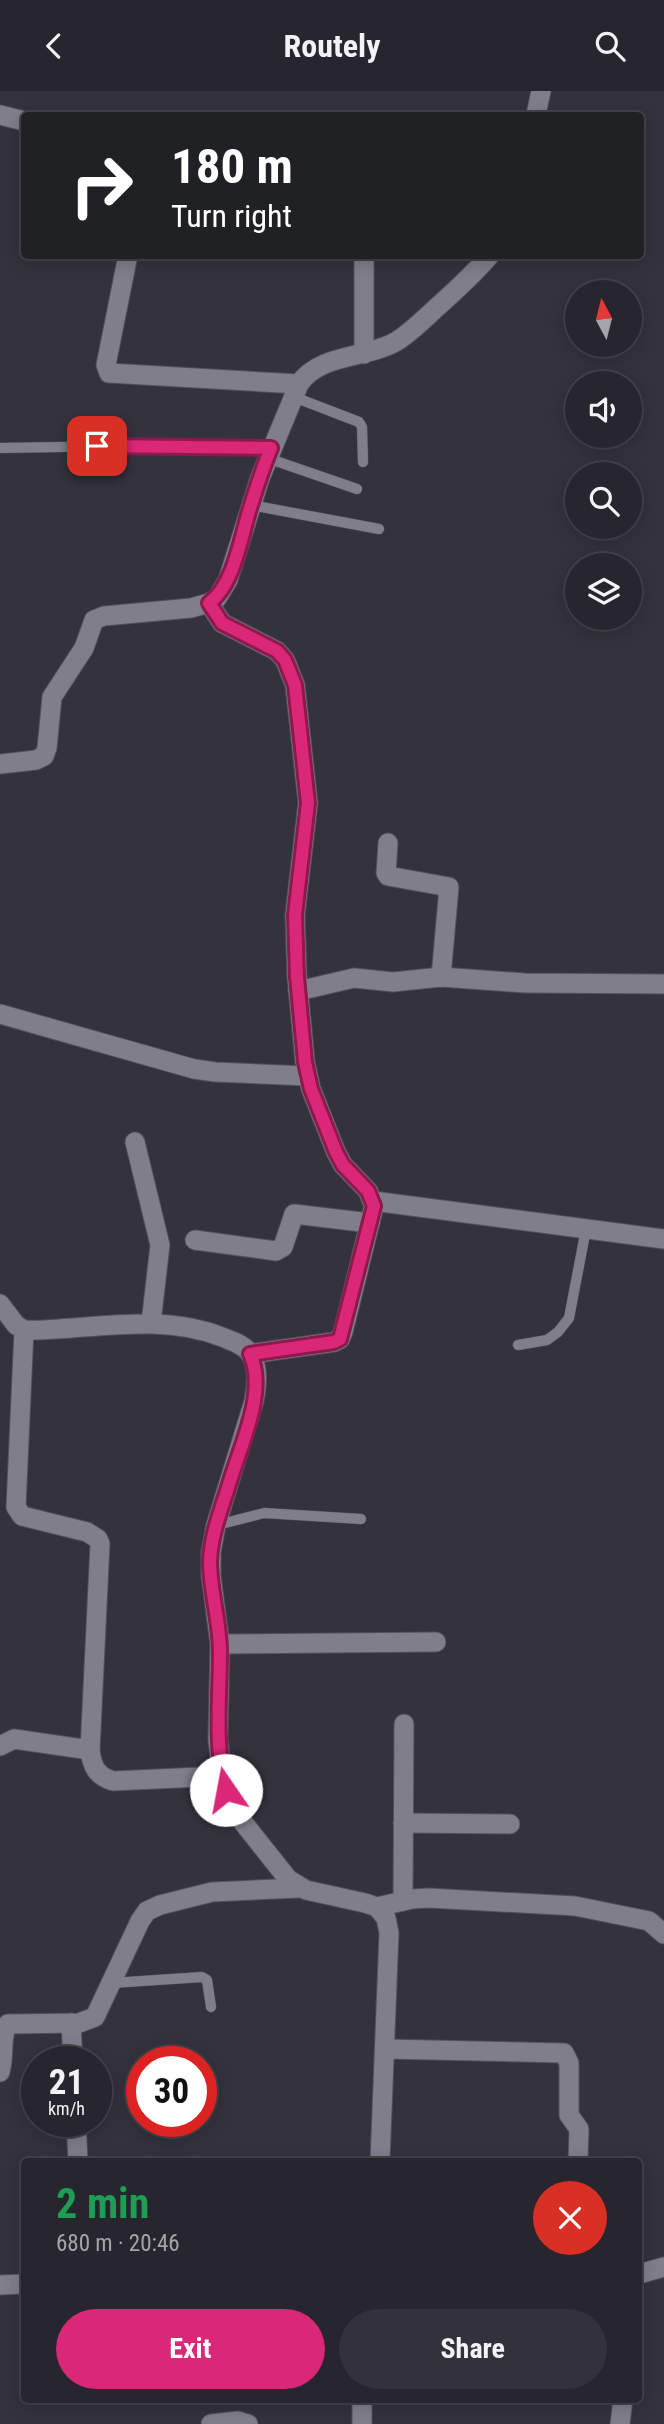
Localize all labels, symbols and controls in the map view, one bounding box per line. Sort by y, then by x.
icon: back [35,27,73,65]
text: Routely [284,27,380,65]
icon: search [591,27,629,65]
text: 180 m [171,138,293,195]
icon: right [56,140,147,231]
text: Turn right [171,197,292,235]
north arrow [565,280,642,357]
map controls [565,280,642,630]
button: sound [565,371,642,448]
pin [67,416,127,476]
icon: arrive [78,427,116,465]
button: search [565,462,642,539]
button: layers [565,553,642,630]
position arrow [189,1753,263,1827]
speed limit sign: 30 [126,2046,217,2137]
text: 21 [49,2062,84,2103]
text: km/h [48,2098,85,2119]
text: 2 min [56,2179,149,2228]
button: close [533,2181,607,2255]
text: 680 m · 20:46 [56,2230,180,2257]
button: Exit [56,2309,325,2389]
button: Share [339,2309,607,2389]

